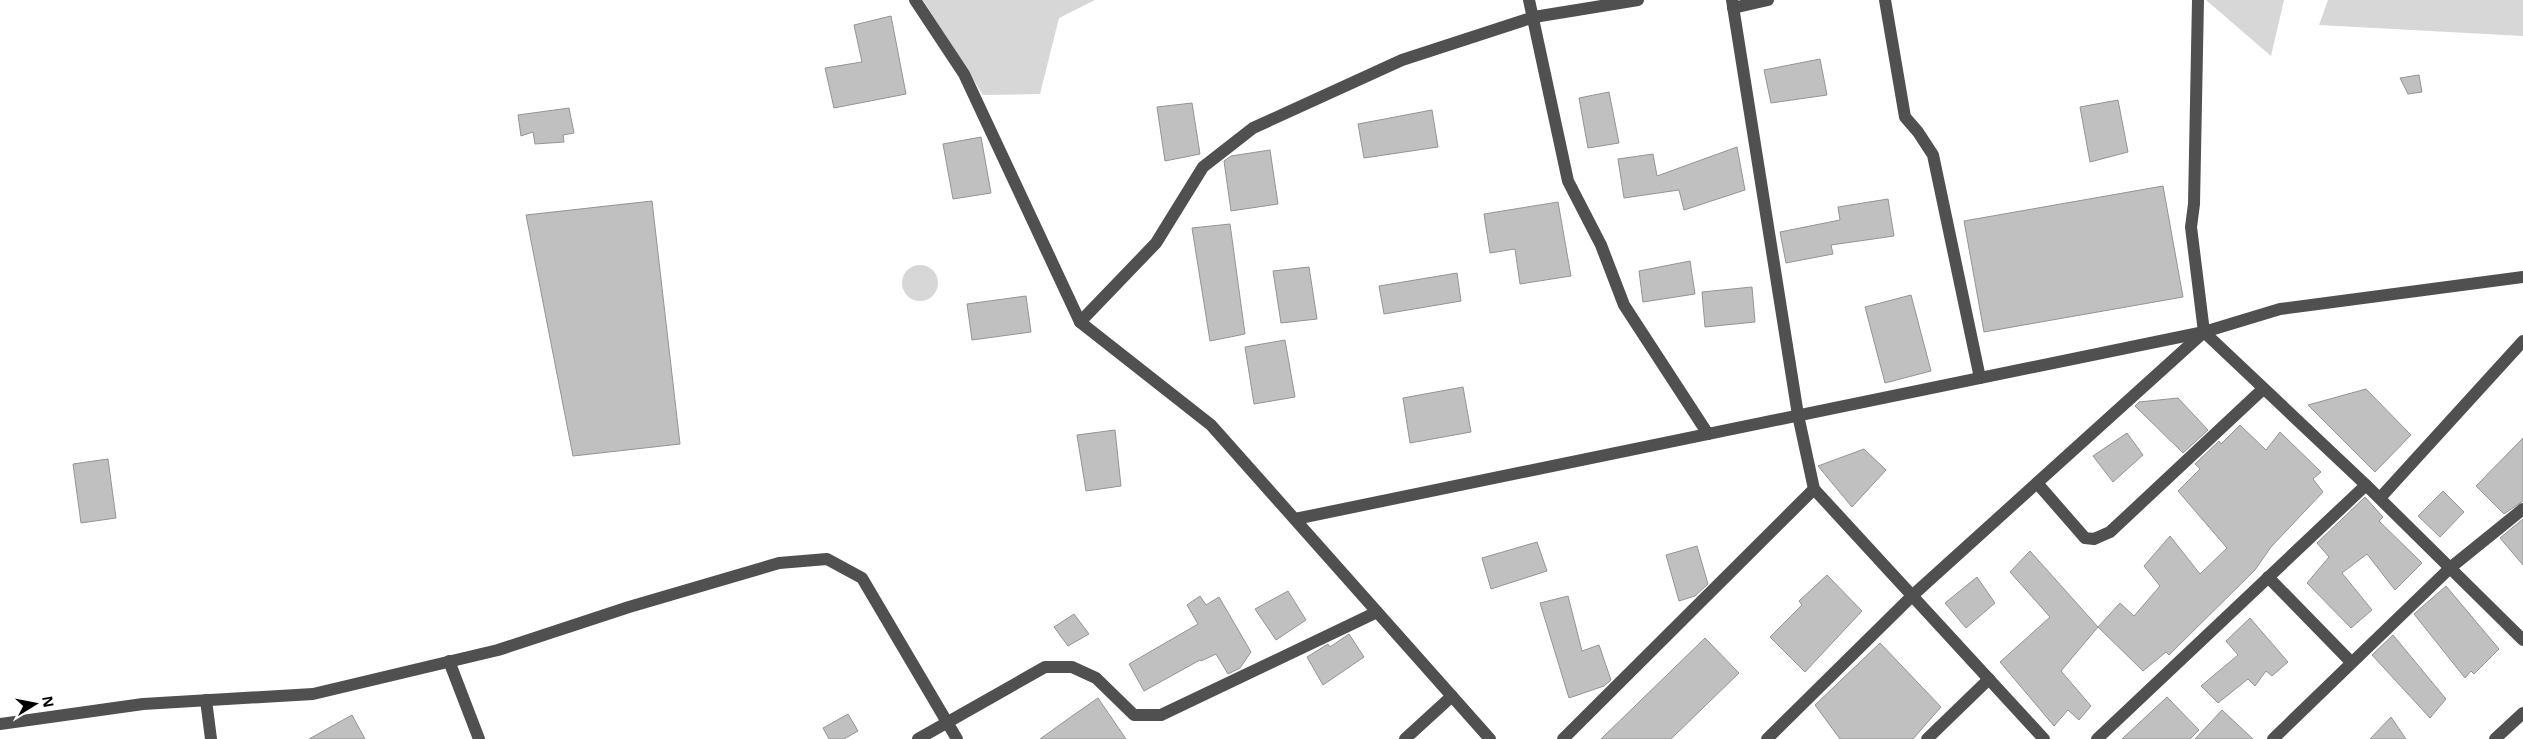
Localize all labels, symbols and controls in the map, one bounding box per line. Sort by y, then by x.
north arrow [10,679,60,729]
text: N [38,694,59,709]

